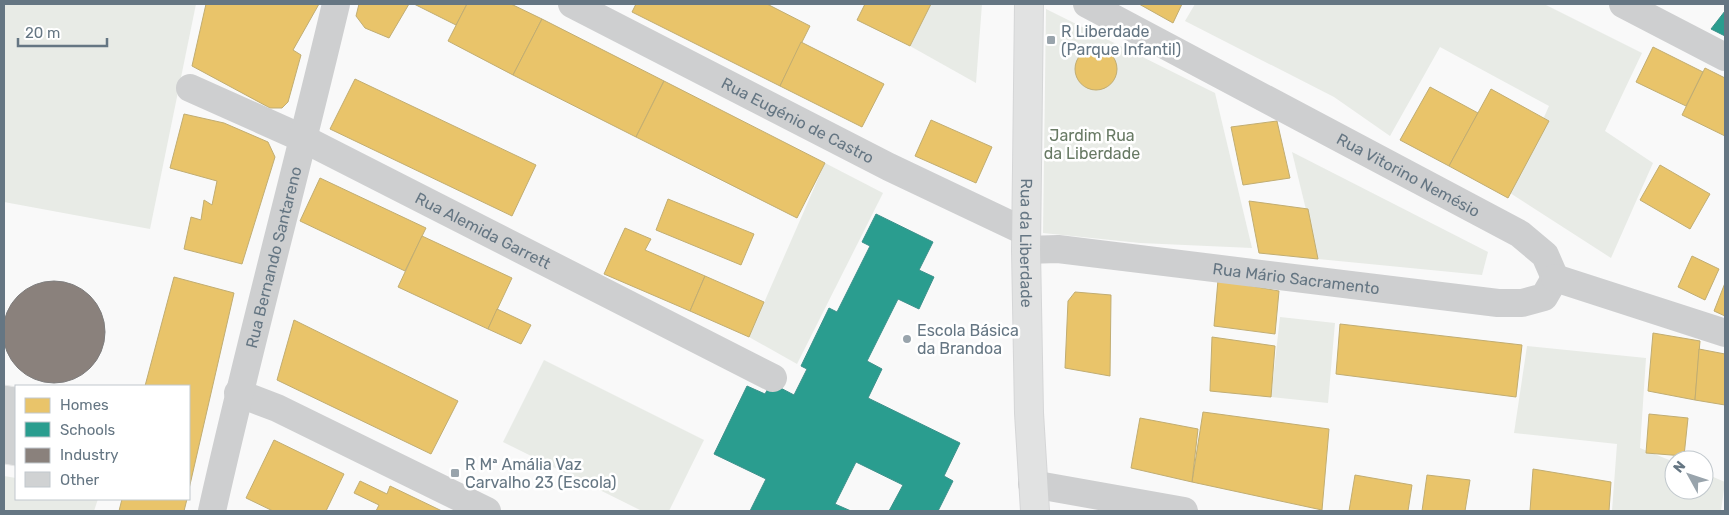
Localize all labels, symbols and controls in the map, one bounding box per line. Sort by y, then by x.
scale bar [18,15,106,47]
place label: R Liberdade (Parque Infantil) [1061,22,1181,59]
text: 20 m [25,24,60,42]
marker: R Liberdade (Parque Infantil) [1045,34,1057,46]
street label: Rua Eugénio de Castro [718,74,877,168]
park label: Jardim Rua da Liberdade [1044,126,1140,163]
street label: Rua Vitorino Nemésio [1333,129,1483,221]
street label: Rua Bernando Santareno [242,164,306,350]
street label: Rua da Liberdade [1016,178,1036,308]
street label: Rua Alemida Garrett [412,188,554,273]
street label: Rua Mário Sacramento [1211,259,1381,298]
place label: Escola Básica da Brandoa [917,321,1019,358]
marker: Escola Básica da Brandoa [901,333,913,345]
legend [15,385,190,500]
text: Homes [60,396,109,414]
text: Schools [60,421,116,439]
text: Industry [60,446,119,464]
north arrow [1664,450,1714,500]
place label: R Mª Amália Vaz Carvalho 23 (Escola) [465,455,616,492]
text: N [1670,458,1689,476]
marker: R Mª Amália Vaz Carvalho 23 (Escola) [449,467,461,479]
text: Other [60,471,100,489]

